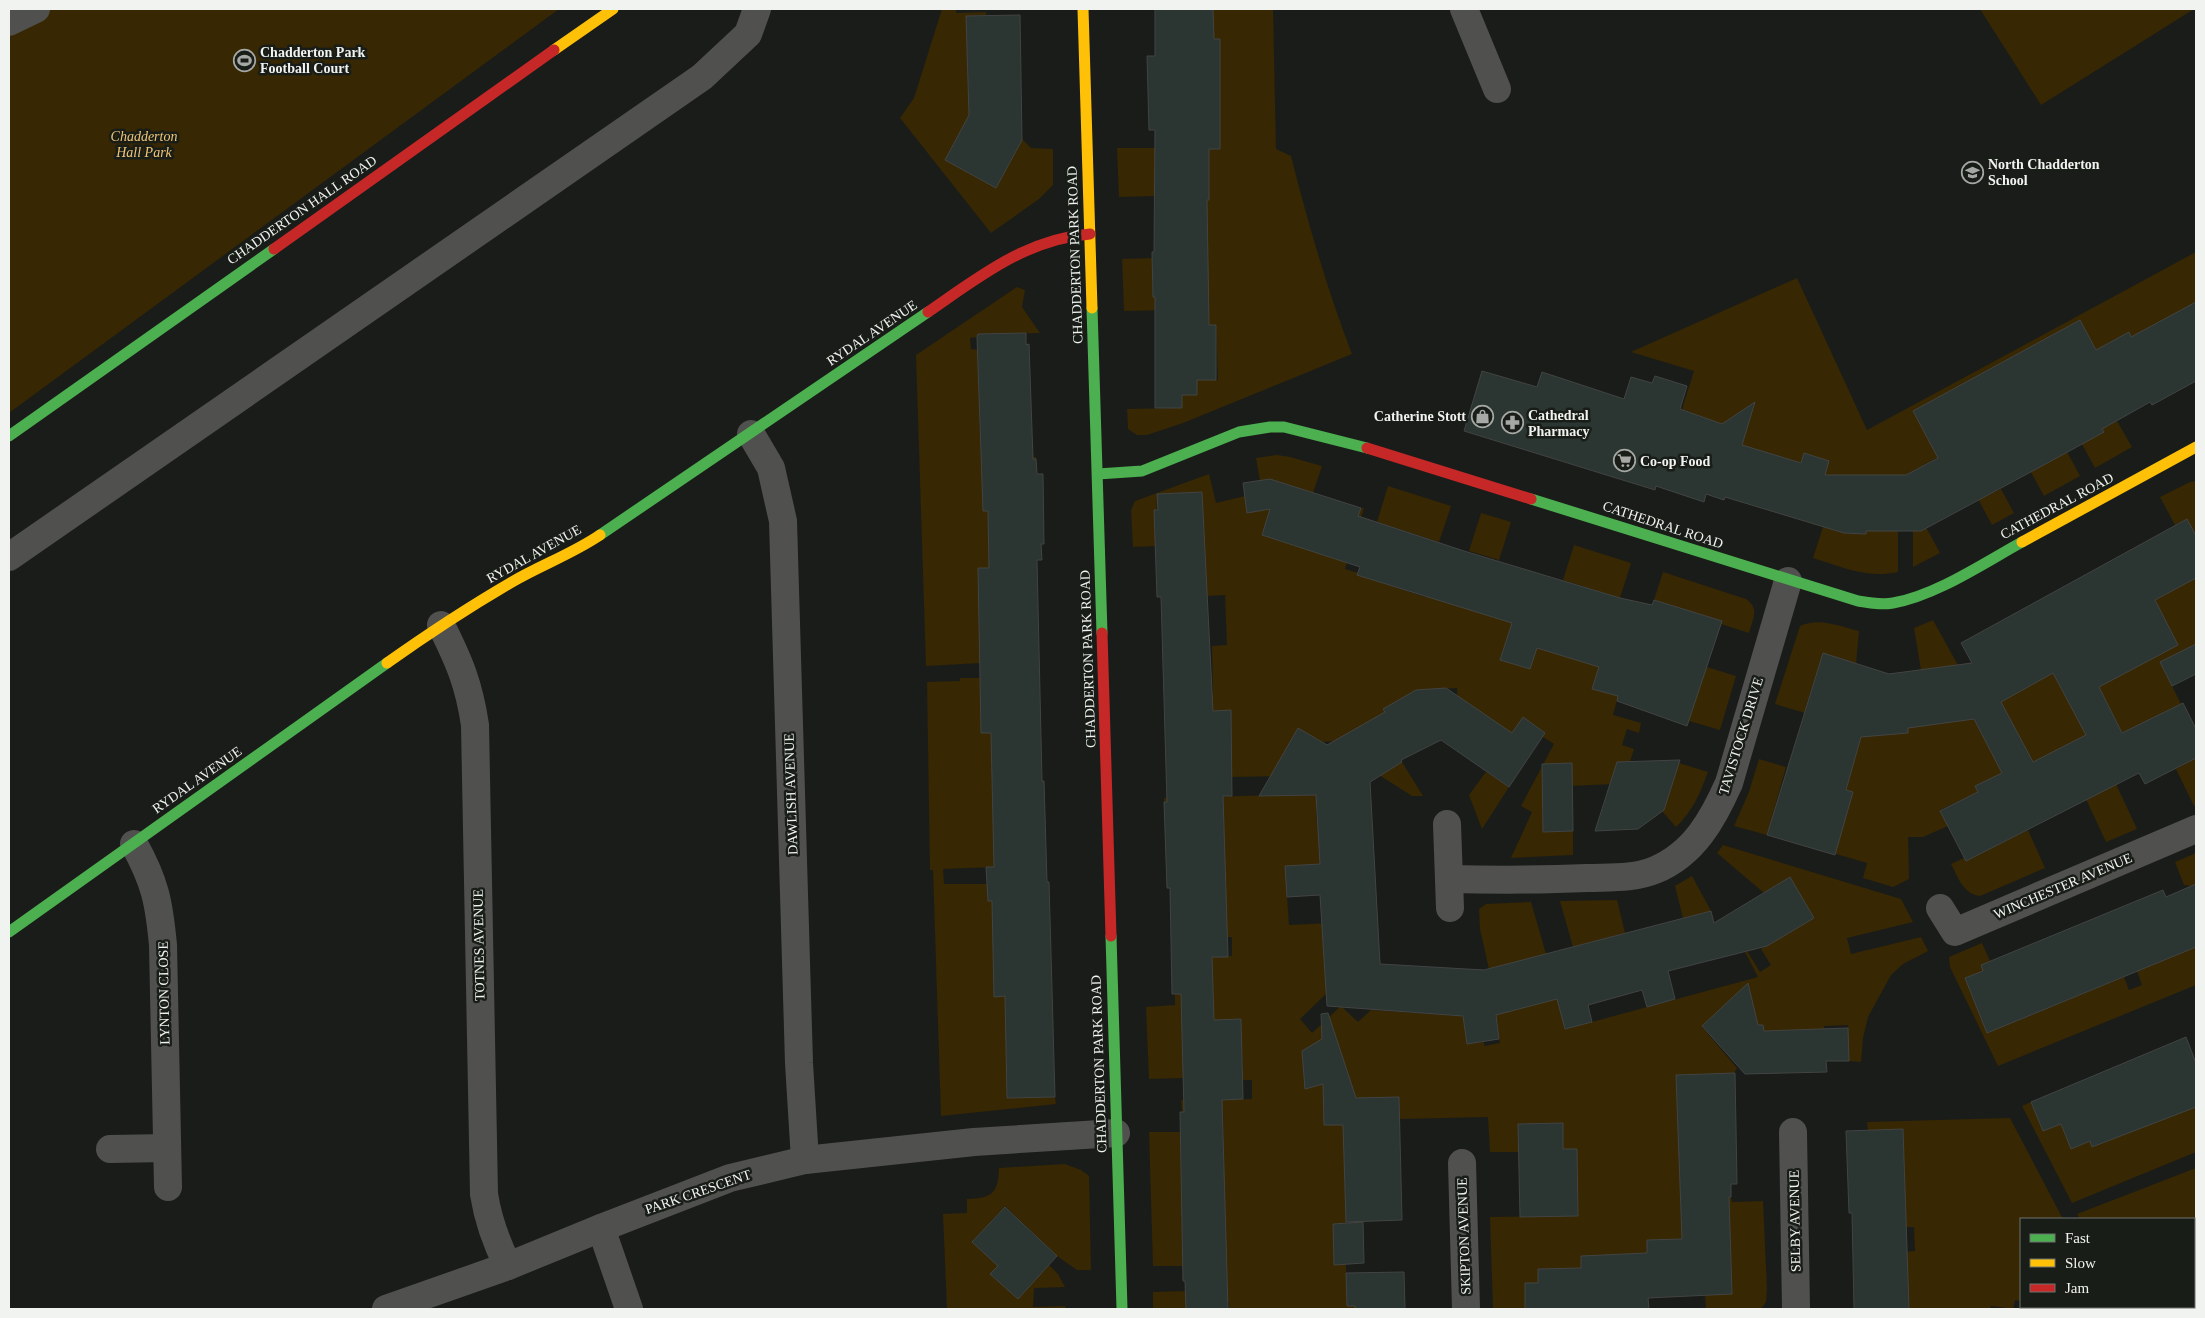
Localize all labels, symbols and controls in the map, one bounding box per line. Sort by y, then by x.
place label: Chadderton Park Football Court [260,45,366,76]
sports icon: Chadderton Park Football Court [232,48,256,72]
park label: Chadderton Hall Park [111,129,177,160]
street label: CHADDERTON HALL ROAD [224,153,380,267]
place label: North Chadderton School [1988,157,2100,188]
school or university icon: North Chadderton School [1960,160,1984,184]
street label: CHADDERTON PARK ROAD [1064,166,1086,344]
street label: RYDAL AVENUE [824,297,920,369]
shop icon: Catherine Stott [1470,404,1494,428]
place label: Cathedral Pharmacy [1528,408,1589,439]
place label: Catherine Stott [1374,409,1466,424]
pharmacy icon: Cathedral Pharmacy [1500,411,1524,435]
supermarket icon: Co-op Food [1612,449,1636,473]
place label: Co-op Food [1640,454,1711,469]
street label: CATHEDRAL ROAD [1998,470,2116,542]
street label: CATHEDRAL ROAD [1601,498,1725,552]
street label: RYDAL AVENUE [484,522,584,586]
street label: CHADDERTON PARK ROAD [1077,570,1099,748]
street label: TAVISTOCK DRIVE [1716,675,1766,797]
street label: DAWLISH AVENUE [781,733,801,855]
street label: RYDAL AVENUE [150,744,244,816]
street label: WINCHESTER AVENUE [1992,850,2134,922]
street label: TOTNES AVENUE [471,889,487,1001]
street label: LYNTON CLOSE [156,941,172,1045]
street label: CHADDERTON PARK ROAD [1088,975,1110,1153]
street label: PARK CRESCENT [643,1167,753,1217]
street label: SELBY AVENUE [1787,1170,1803,1272]
street label: SKIPTON AVENUE [1454,1177,1474,1295]
legend [2020,1218,2195,1308]
text: Fast [2065,1230,2091,1246]
text: Slow [2065,1255,2096,1271]
text: Jam [2065,1280,2089,1296]

